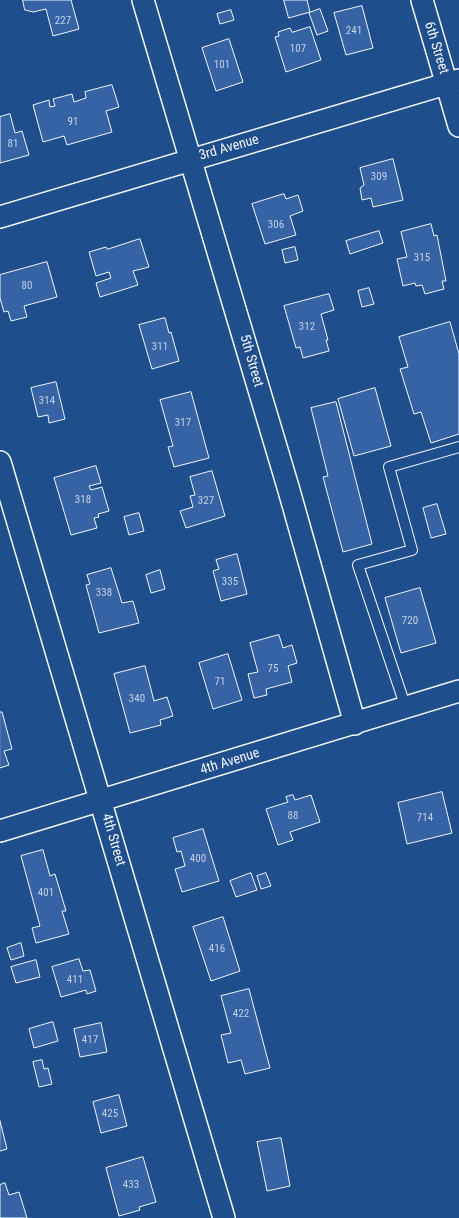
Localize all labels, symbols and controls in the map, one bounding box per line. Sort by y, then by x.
house number: 227 [55,14,71,28]
street label: 6th Street [420,20,452,76]
house number: 241 [346,24,362,38]
house number: 107 [290,42,306,56]
house number: 101 [214,58,230,72]
house number: 91 [68,115,78,129]
street label: 3rd Avenue [197,131,261,165]
house number: 81 [8,137,18,151]
house number: 309 [371,170,387,184]
house number: 306 [268,218,284,232]
house number: 315 [414,251,430,265]
house number: 80 [22,279,32,293]
house number: 312 [299,320,315,334]
street label: 5th Street [236,333,266,389]
house number: 311 [152,340,168,354]
house number: 314 [39,394,55,408]
house number: 317 [175,416,191,430]
house number: 318 [75,493,91,507]
house number: 327 [198,494,214,508]
house number: 335 [222,575,238,589]
house number: 338 [96,586,112,600]
house number: 720 [402,614,418,628]
house number: 75 [268,662,278,676]
house number: 71 [215,675,225,689]
house number: 340 [129,692,145,706]
street label: 4th Avenue [198,745,262,779]
house number: 88 [288,809,298,823]
house number: 714 [417,811,433,825]
street label: 4th Street [98,812,128,868]
house number: 400 [190,852,206,866]
house number: 401 [38,886,54,900]
house number: 416 [209,942,225,956]
house number: 411 [67,973,83,987]
house number: 422 [233,1007,249,1021]
house number: 417 [82,1033,98,1047]
house number: 425 [102,1107,118,1121]
house number: 433 [123,1178,139,1192]

